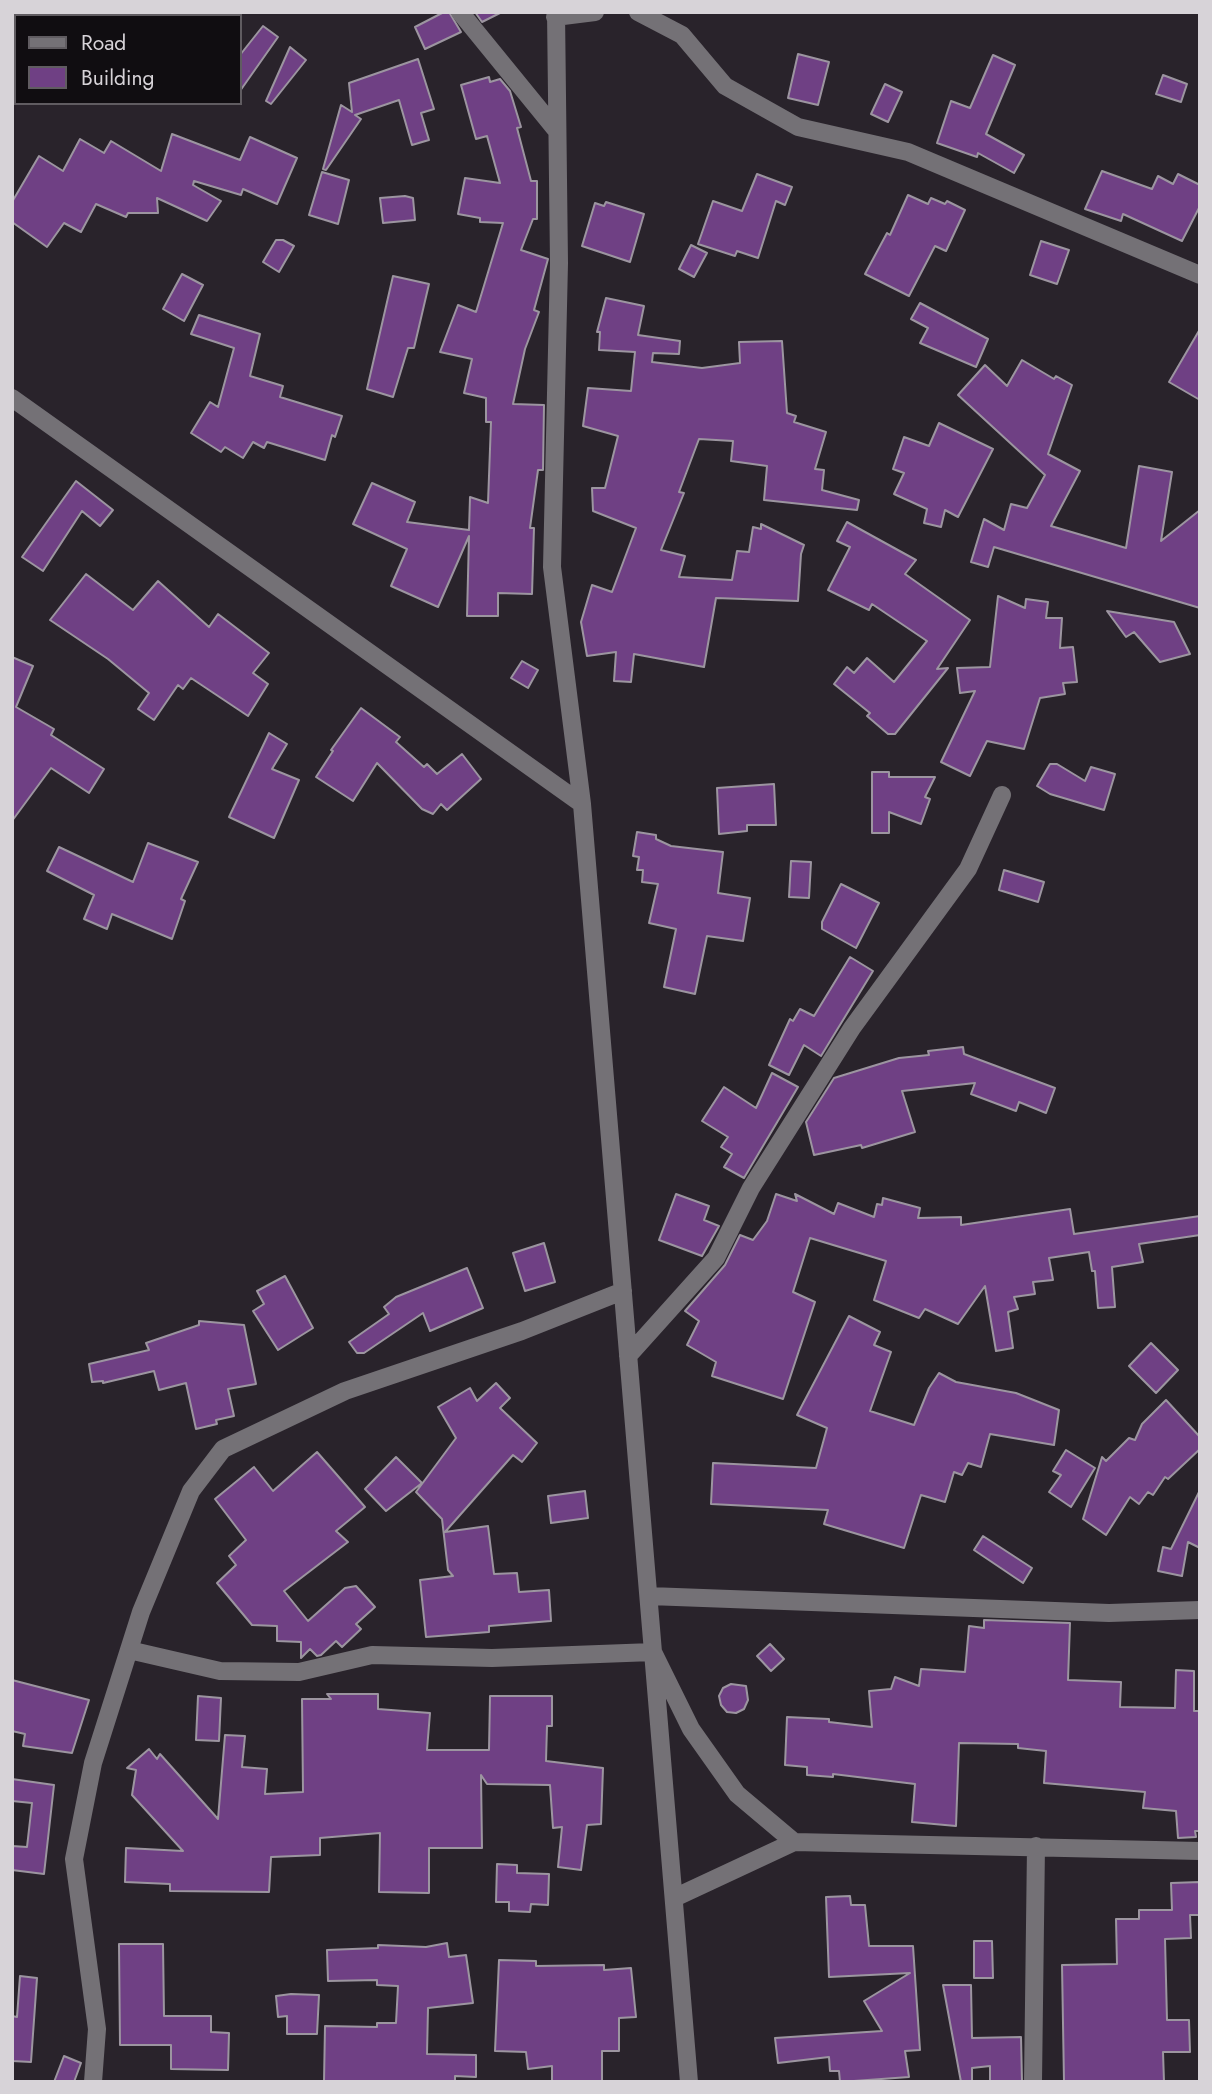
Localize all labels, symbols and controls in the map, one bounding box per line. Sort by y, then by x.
legend [14,14,242,105]
text: Road [81,28,126,58]
text: Building [81,63,154,93]

